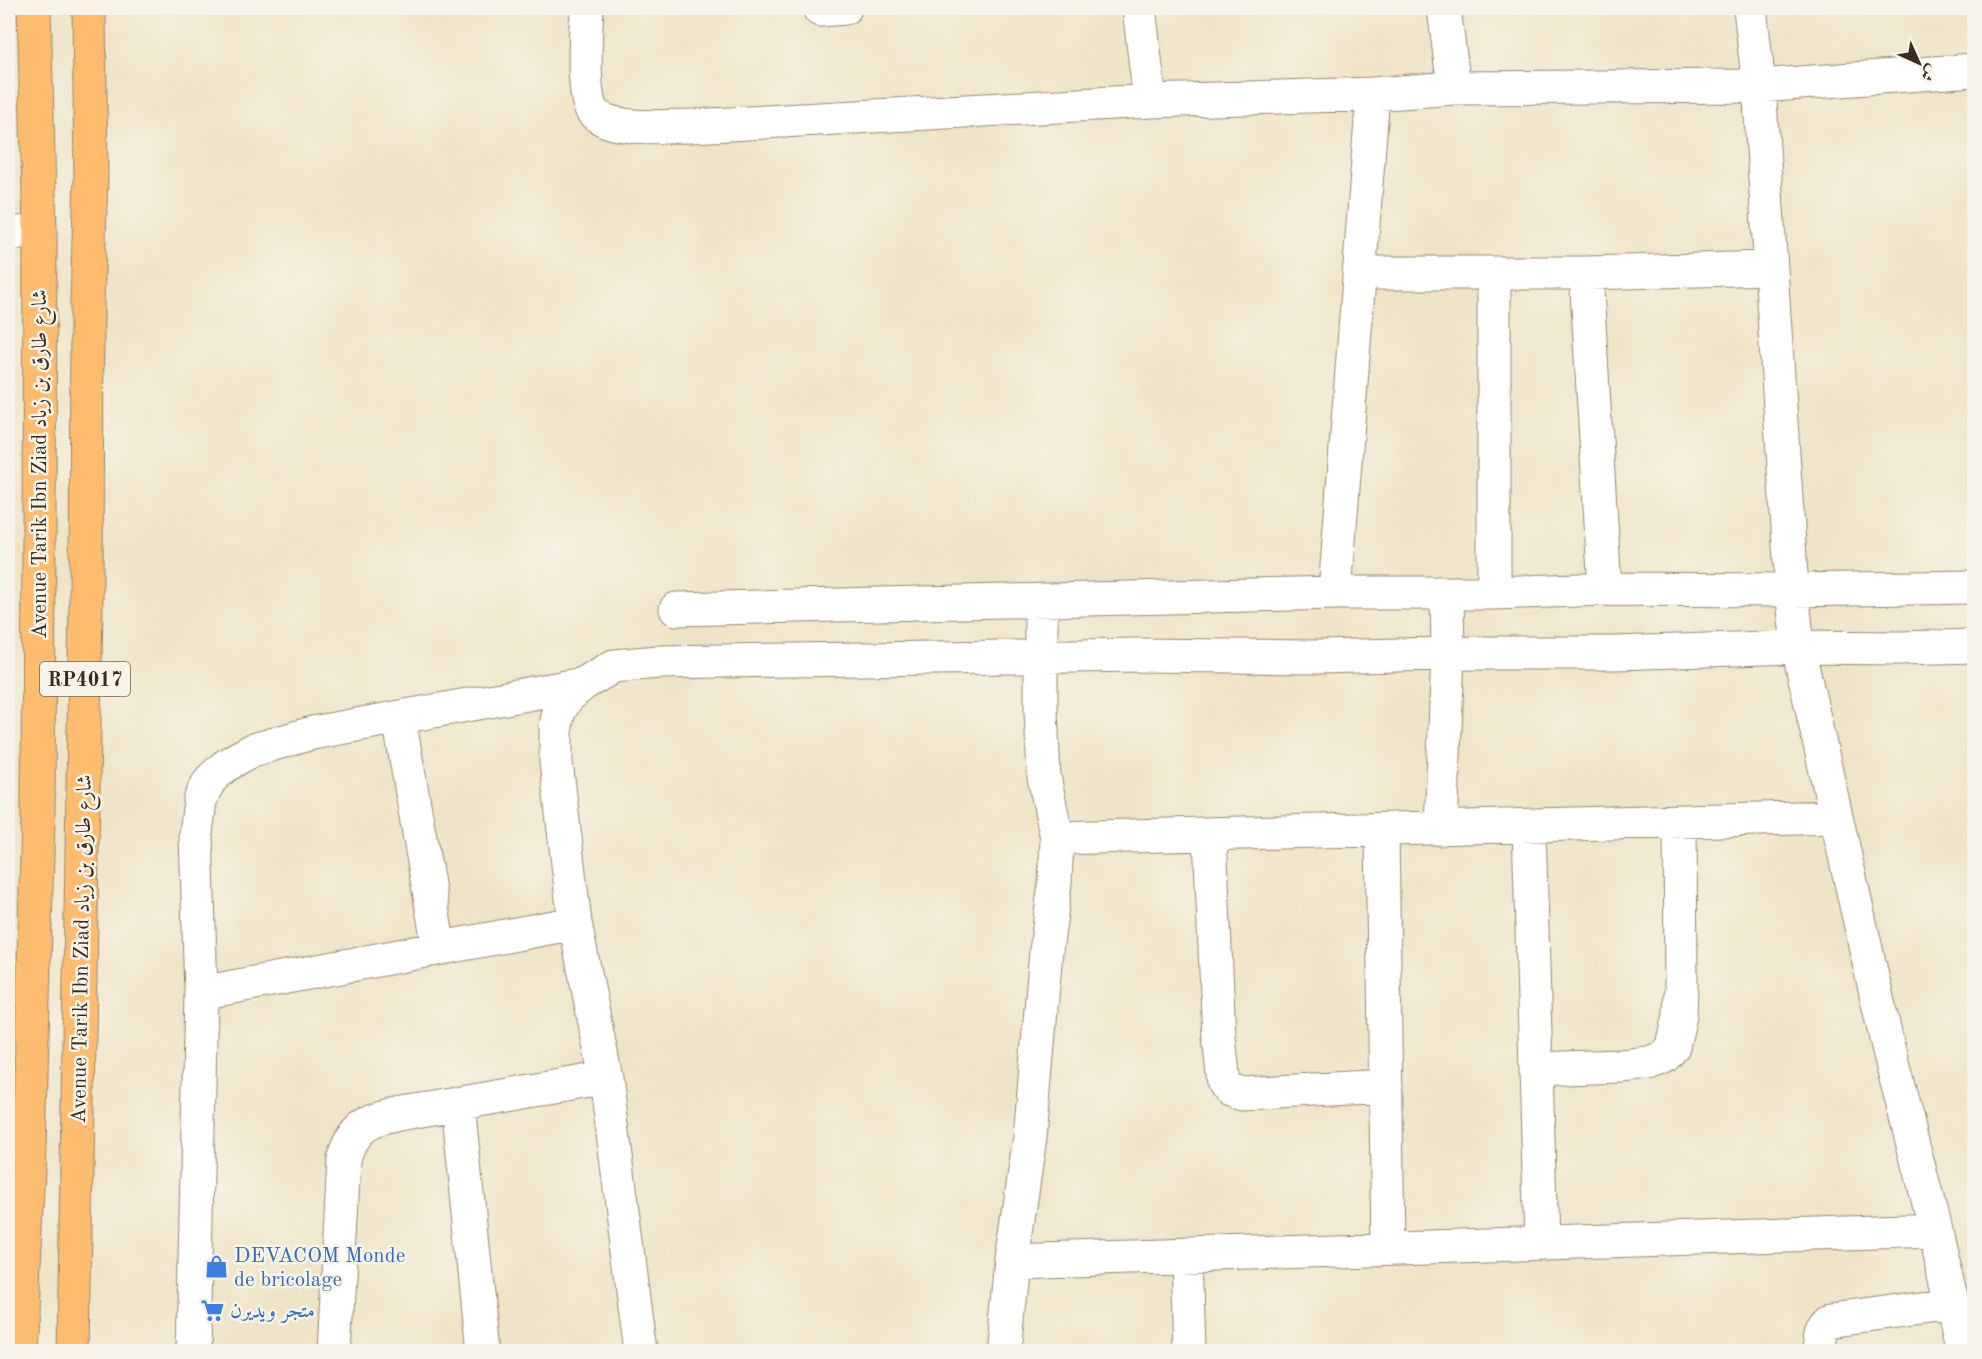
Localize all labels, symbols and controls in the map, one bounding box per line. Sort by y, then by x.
north arrow [1889,33,1949,93]
text: ش [1917,61,1939,83]
street label: Avenue Tarik Ibn Ziad شارع طارق بن زياد [30,289,57,639]
road number: RP4017 [40,662,130,696]
street label: Avenue Tarik Ibn Ziad شارع طارق بن زياد [69,774,102,1124]
place label: DEVACOM Monde de bricolage [234,1246,405,1291]
shop icon: DEVACOM Monde de bricolage [203,1254,229,1280]
supermarket icon: متجر ويديرن [199,1297,225,1323]
place label: متجر ويديرن [230,1301,315,1323]

